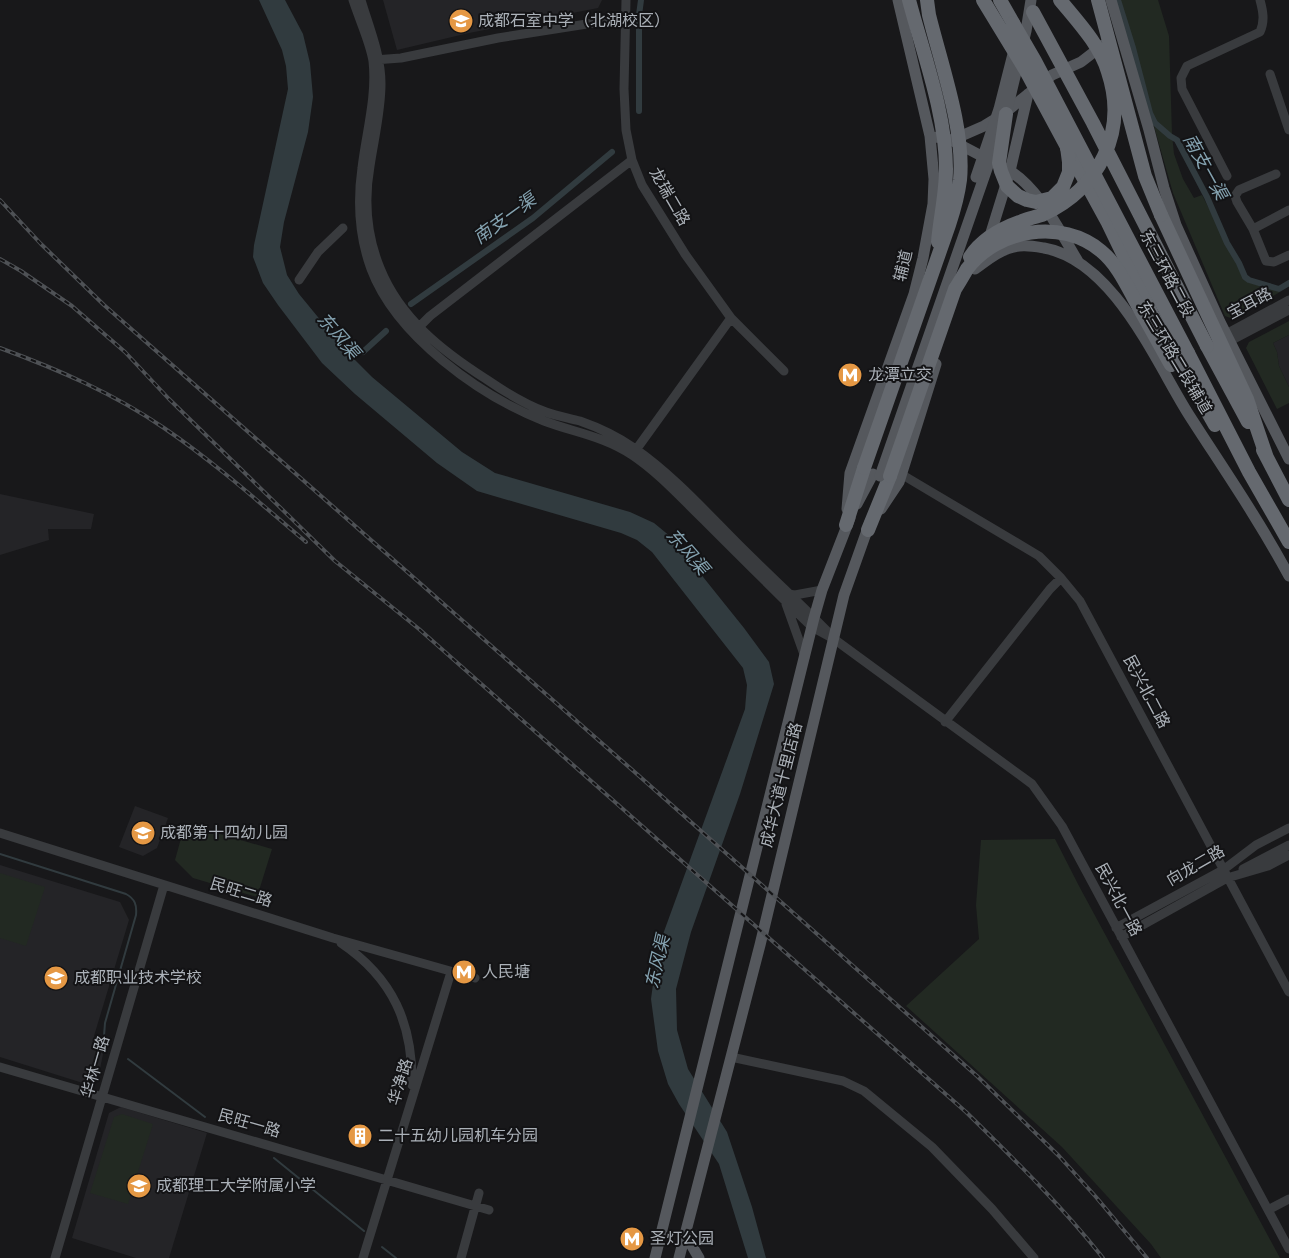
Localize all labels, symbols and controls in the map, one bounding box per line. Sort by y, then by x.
school or university icon: 成都石室中学（北湖校区） [448,8,474,34]
place label: 成都石室中学（北湖校区） [478,12,670,31]
water label: 南支一渠 [1178,130,1233,206]
street label: 龙瑞二路 [645,165,693,229]
water label: 南支一渠 [470,188,543,249]
street label: 东三环路二段 [1135,227,1197,321]
street label: 辅道 [891,248,917,284]
street label: 宝耳路 [1224,284,1276,324]
street label: 东三环路二段辅道 [1133,298,1215,418]
water label: 东风渠 [312,309,366,366]
metro station icon: 龙潭立交 [837,362,863,388]
place label: 龙潭立交 [868,366,932,385]
water label: 东风渠 [661,525,715,582]
street label: 民兴北二路 [1119,652,1173,732]
street label: 成华大道十里店路 [757,721,807,849]
school or university icon: 成都第十四幼儿园 [130,820,156,846]
place label: 成都第十四幼儿园 [160,824,288,843]
street label: 向龙二路 [1164,842,1228,890]
street label: 民兴北一路 [1091,860,1145,940]
street label: 民旺二路 [208,875,274,911]
water label: 东风渠 [642,930,675,991]
metro station icon: 人民塘 [451,959,477,985]
place label: 人民塘 [482,963,530,982]
school or university icon: 成都职业技术学校 [43,965,69,991]
place label: 成都职业技术学校 [74,969,202,988]
street label: 华林一路 [78,1034,114,1100]
street label: 华净路 [385,1056,417,1108]
street label: 民旺一路 [216,1106,282,1142]
building icon: 二十五幼儿园机车分园 [347,1123,373,1149]
place label: 二十五幼儿园机车分园 [378,1127,538,1146]
school or university icon: 成都理工大学附属小学 [126,1173,152,1199]
place label: 成都理工大学附属小学 [156,1177,316,1196]
metro station icon: 圣灯公园 [619,1226,645,1252]
place label: 圣灯公园 [650,1230,714,1249]

